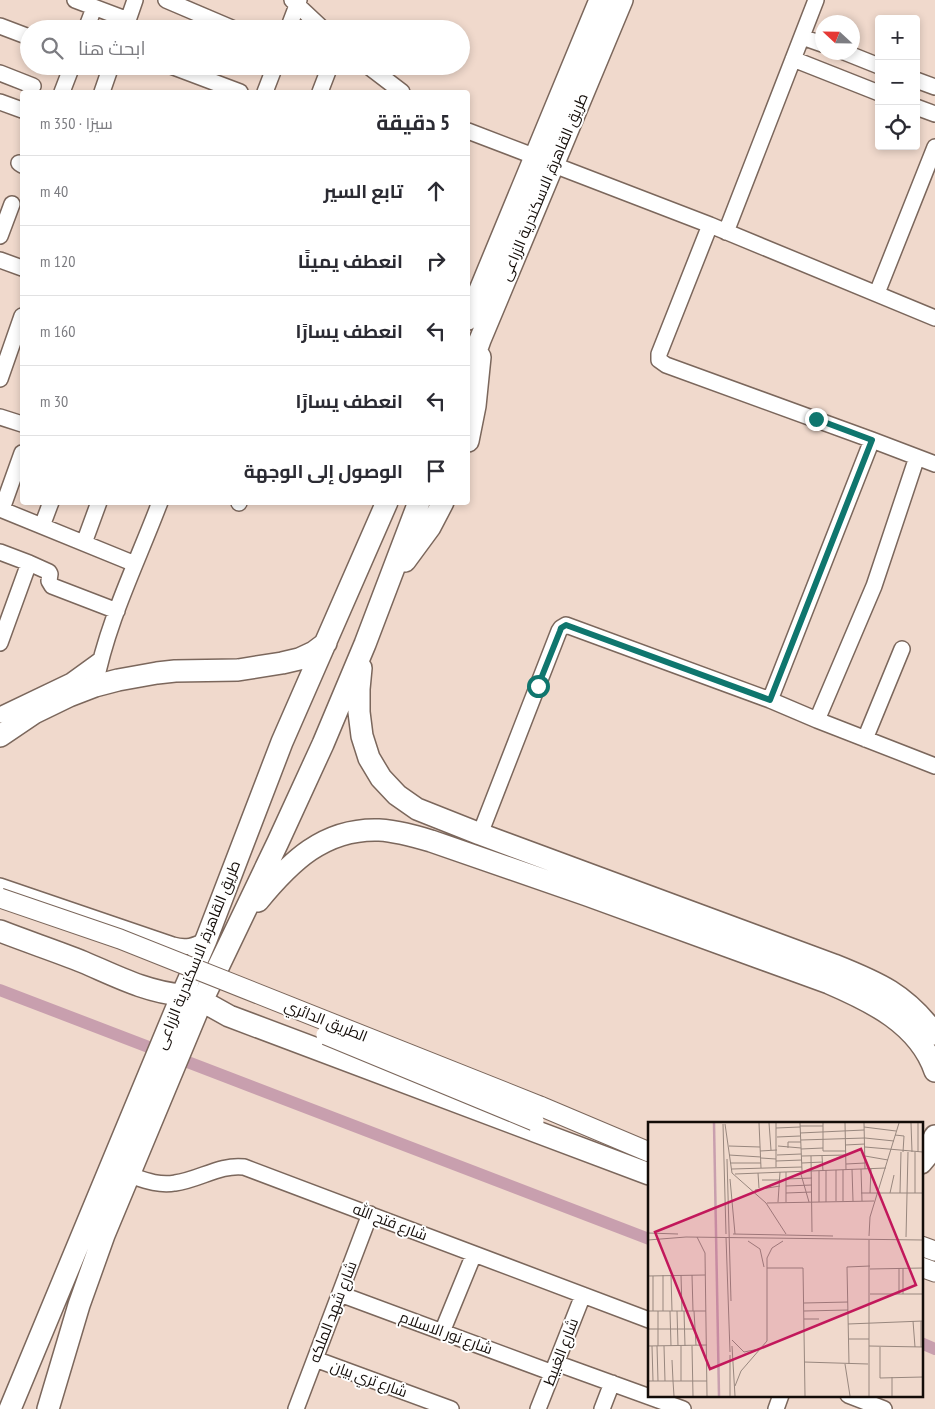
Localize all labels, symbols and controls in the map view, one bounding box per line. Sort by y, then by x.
north arrow [815,15,860,60]
map controls [875,15,920,150]
button: + [875,15,920,60]
search box [20,20,470,75]
icon: search [38,34,66,62]
text: ابحث هنا [78,36,146,60]
button: − [875,60,920,105]
street label: طريق القاهرة, الاسكندرية الزراعى [495,90,593,284]
button: locate [875,105,920,150]
text: 5 دقيقة [376,109,450,136]
text: سيرًا · 350 m [40,113,113,133]
icon: ahead [422,177,450,205]
text: تابع السير [324,179,403,203]
text: 40 m [40,181,68,201]
icon: right [422,247,450,275]
text: انعطف يمينًا [298,249,403,273]
text: 120 m [40,251,75,271]
icon: left [422,317,450,345]
text: انعطف يسارًا [295,319,403,343]
text: 160 m [40,321,75,341]
icon: left [422,387,450,415]
text: انعطف يسارًا [295,389,403,413]
text: 30 m [40,391,68,411]
route end [805,408,828,431]
icon: arrive [422,457,450,485]
text: الوصول إلى الوجهة [244,459,403,483]
route start [527,675,550,698]
street label: طريق القاهرة, الاسكندرية الزراعى [151,858,245,1052]
street label: الطريق الدائري [281,995,370,1049]
inset map [648,1122,922,1396]
street label: شارع فتح الله [350,1199,430,1246]
street label: شارع شهد الملكه [304,1258,362,1366]
street label: شارع نور الاسلام [396,1307,495,1360]
street label: شارع الغبيط [539,1315,584,1389]
street label: شارع تري بيان [327,1356,410,1404]

